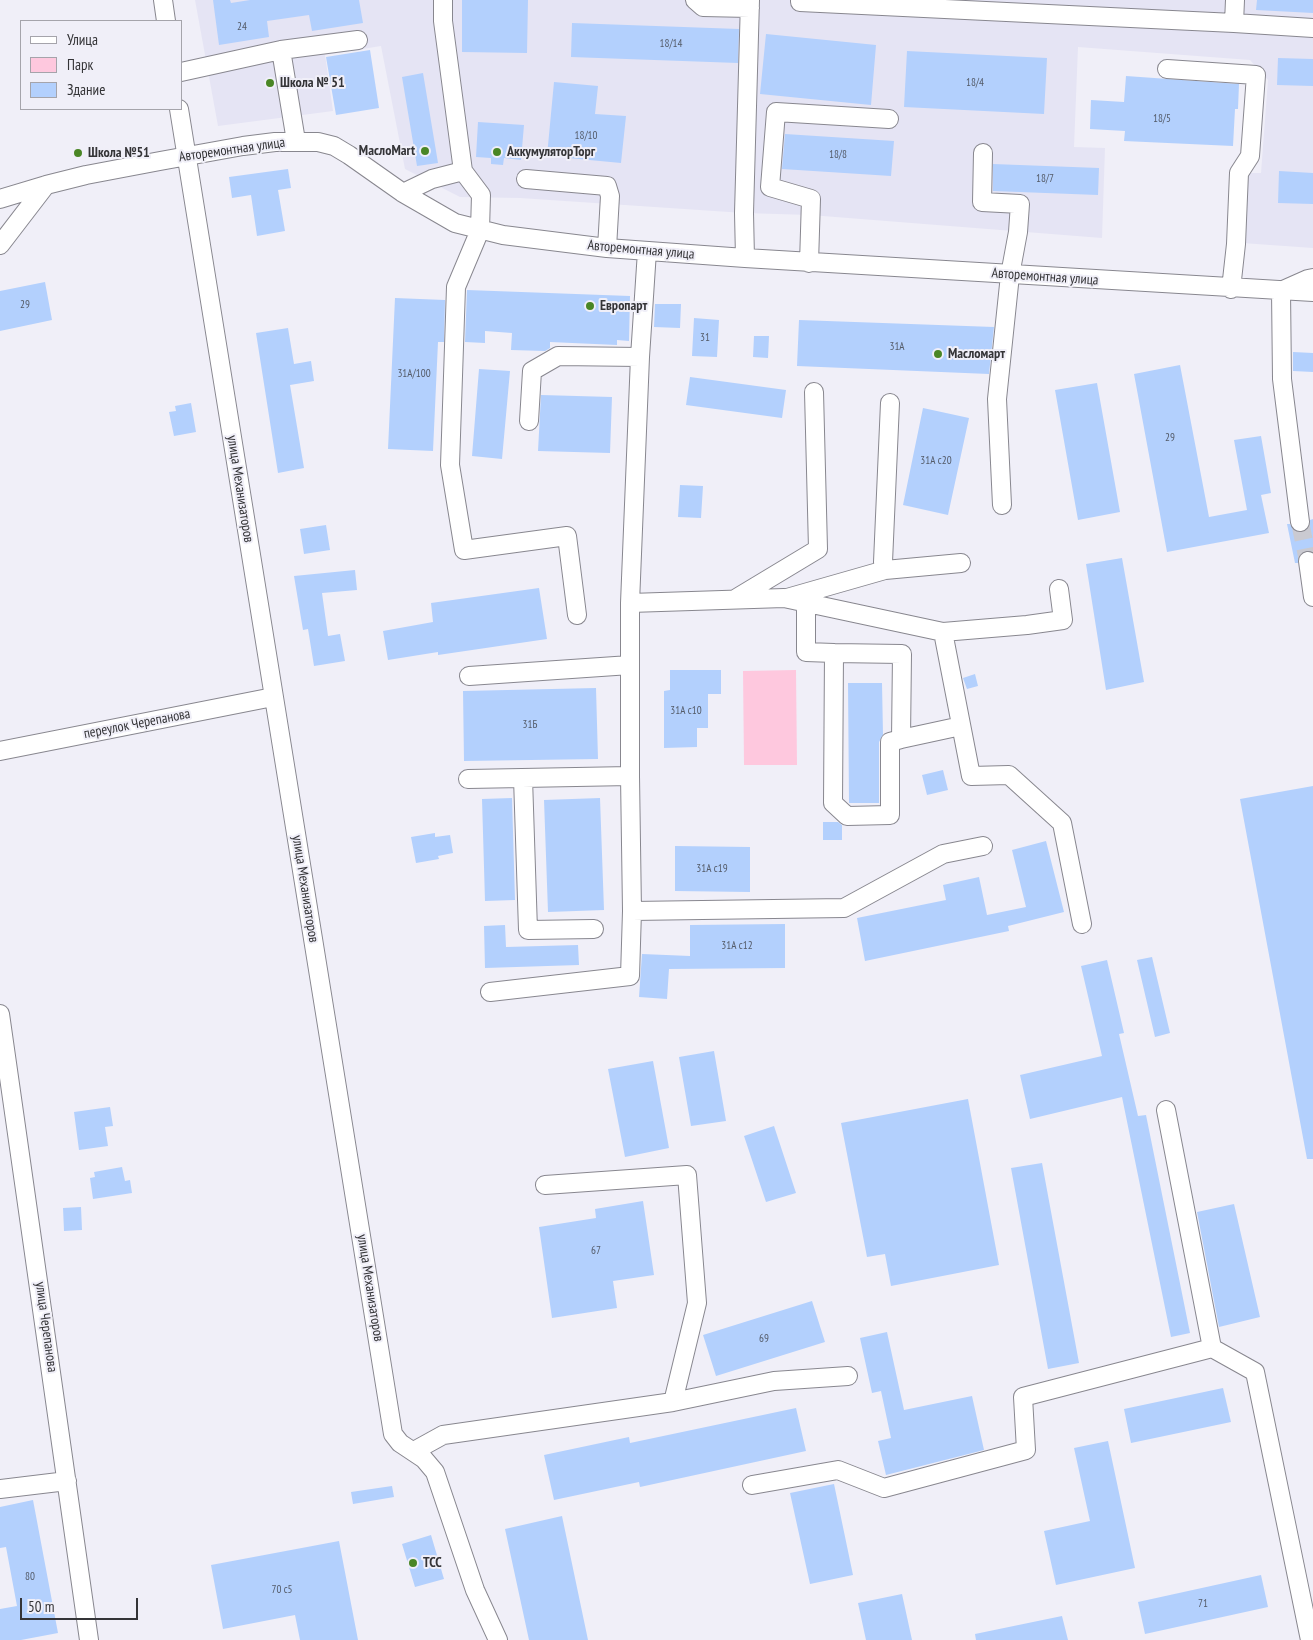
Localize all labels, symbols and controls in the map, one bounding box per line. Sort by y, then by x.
legend [20,20,182,110]
house number: 24 [237,20,247,34]
text: Улица [67,30,98,49]
house number: 18/14 [659,37,683,51]
text: Парк [67,55,93,74]
place label: Школа № 51 [280,75,345,91]
house number: 18/4 [966,76,984,90]
marker: Школа № 51 [264,77,276,89]
text: Здание [67,80,105,99]
house number: 18/5 [1153,112,1171,126]
house number: 18/10 [574,129,598,143]
street label: Авторемонтная улица [178,134,286,166]
place label: МаслоMart [359,143,415,159]
place label: АккумуляторТорг [507,144,595,160]
place label: Школа №51 [88,145,150,161]
marker: МаслоMart [419,145,431,157]
marker: АккумуляторТорг [491,146,503,158]
marker: Школа №51 [72,147,84,159]
house number: 18/8 [829,148,847,162]
house number: 18/7 [1036,172,1054,186]
street label: Авторемонтная улица [587,237,695,263]
street label: Авторемонтная улица [991,265,1099,289]
house number: 29 [20,298,30,312]
place label: Европарт [600,298,647,314]
marker: Европарт [584,300,596,312]
house number: 31 [700,331,710,345]
house number: 31А [889,340,905,354]
place label: Масломарт [948,346,1005,362]
marker: Масломарт [932,348,944,360]
house number: 31А/100 [397,367,431,381]
house number: 29 [1165,431,1175,445]
street label: улица Механизаторов [223,434,257,544]
house number: 31А с20 [920,454,952,468]
house number: 31А с10 [670,704,702,718]
street label: переулок Черепанова [82,705,192,743]
house number: 31Б [523,718,537,732]
street label: улица Механизаторов [288,834,322,944]
house number: 31А с19 [696,862,728,876]
house number: 31А с12 [721,939,753,953]
street label: улица Механизаторов [353,1233,387,1343]
house number: 67 [591,1244,601,1258]
street label: улица Черепанова [31,1281,61,1373]
house number: 69 [759,1332,769,1346]
place label: ТСС [423,1555,442,1571]
marker: ТСС [407,1557,419,1569]
house number: 80 [25,1570,35,1584]
house number: 70 с5 [271,1583,293,1597]
scale bar [22,1588,140,1620]
text: 50 m [28,1597,54,1616]
house number: 71 [1198,1597,1208,1611]

